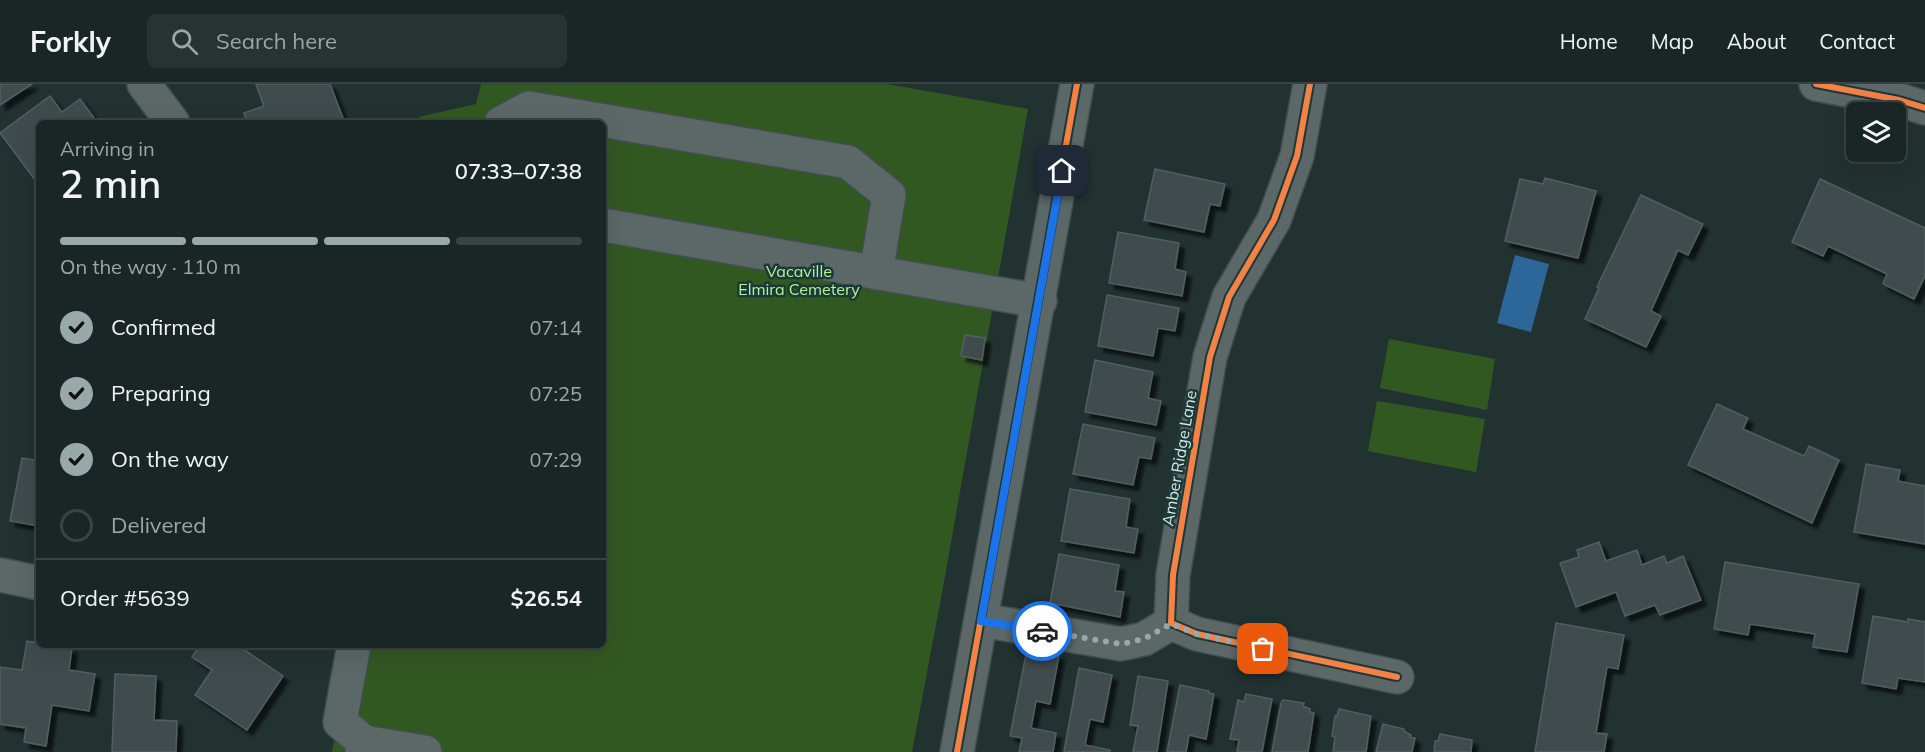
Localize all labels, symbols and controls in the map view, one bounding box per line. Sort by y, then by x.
search box [147,14,567,68]
text: Forkly [30,24,111,59]
icon: search [168,25,201,58]
text: Search here [216,27,337,55]
text: Home [1560,28,1618,54]
text: Map [1651,28,1694,54]
text: About [1727,28,1786,54]
text: Contact [1819,28,1895,54]
map controls [1846,102,1906,162]
button: layers [1846,102,1906,162]
text: Arriving in [60,136,155,161]
pin [1036,145,1087,196]
icon: home [1045,154,1078,187]
text: 07:33–07:38 [455,157,582,185]
text: 2 min [60,159,161,208]
text: On the way · 110 m [60,254,241,279]
park label: Vacaville Elmira Cemetery [738,261,860,299]
icon: check [60,311,93,344]
text: Confirmed [111,313,216,341]
text: 07:14 [529,315,582,340]
icon: check [60,377,93,410]
text: Preparing [111,379,211,407]
text: 07:25 [529,381,582,406]
street label: Amber Ridge Lane [1157,389,1201,527]
icon: check [60,443,93,476]
text: On the way [111,445,229,473]
text: 07:29 [529,447,582,472]
text: Delivered [111,511,206,539]
text: Order #5639 [60,584,190,612]
text: $26.54 [511,584,582,612]
courier [1012,601,1072,661]
icon: car [1026,615,1059,648]
pin [1237,623,1288,674]
icon: bag [1246,632,1279,665]

